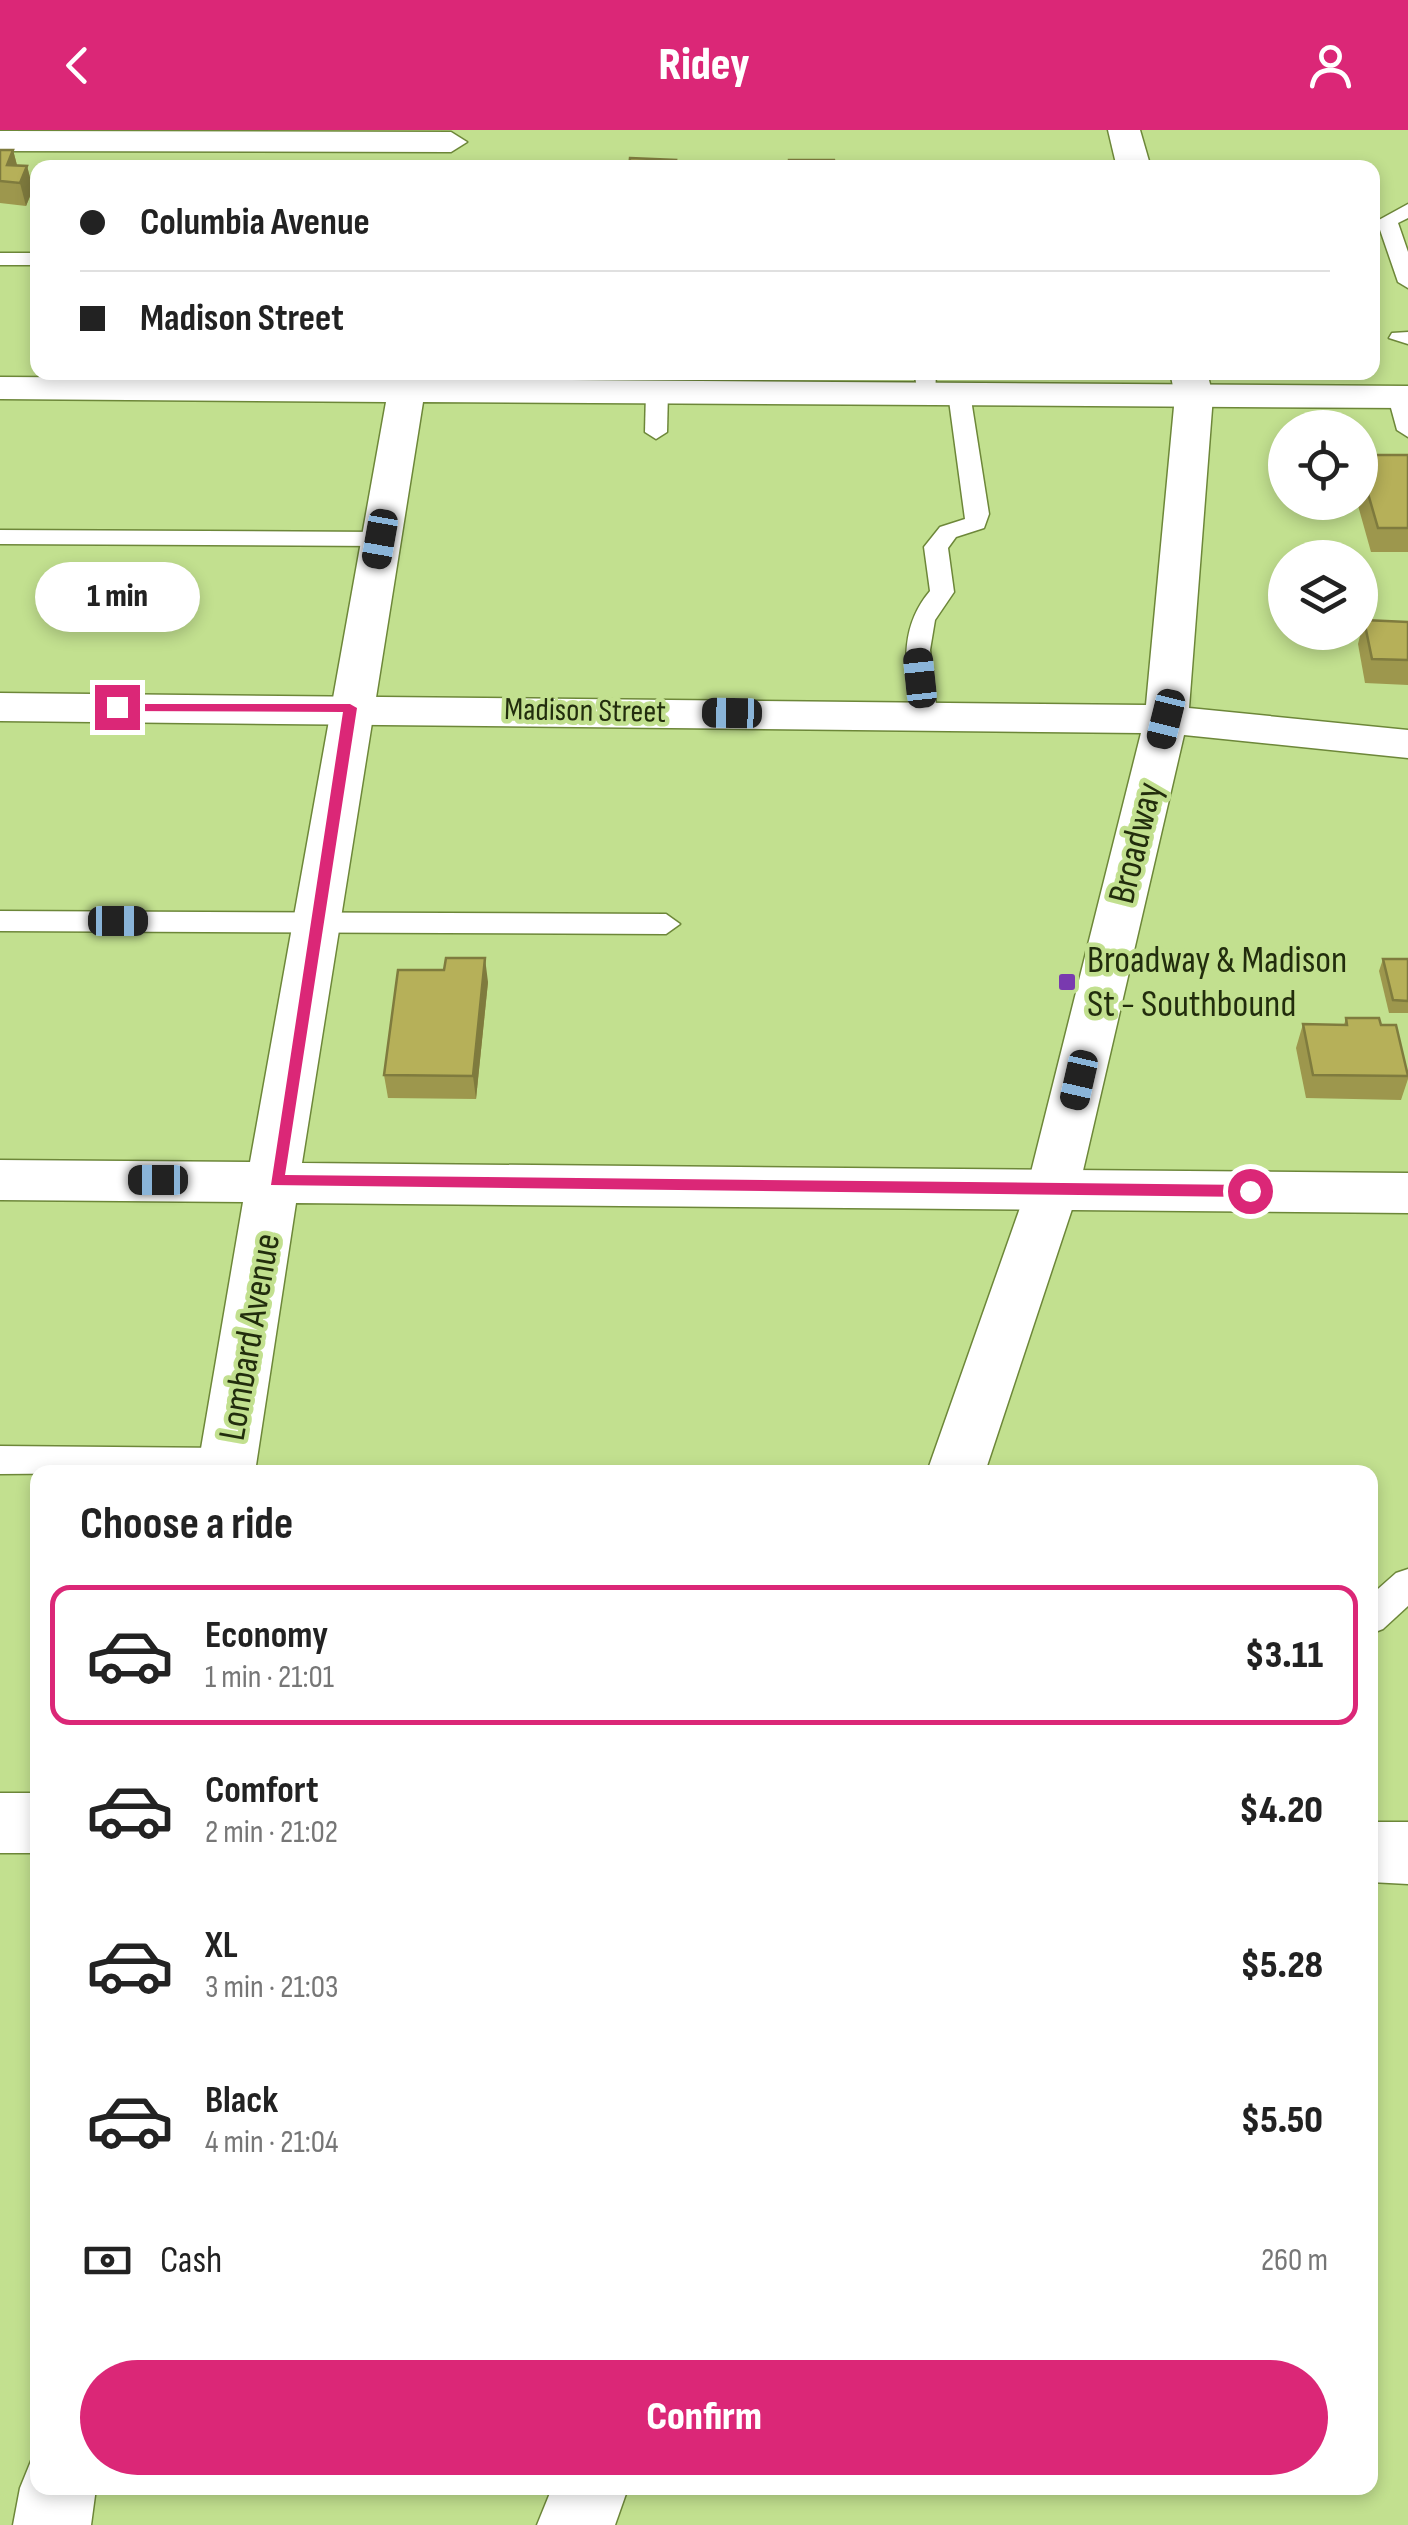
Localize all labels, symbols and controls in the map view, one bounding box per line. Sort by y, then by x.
icon: back [50,38,105,93]
text: Ridey [659,38,749,93]
icon: person [1303,38,1358,93]
text: Columbia Avenue [140,200,370,245]
text: Madison Street [140,296,344,341]
map controls [1268,410,1378,650]
button: locate [1268,410,1378,520]
car [360,507,400,571]
button: layers [1268,540,1378,650]
callout: 1 min [34,562,200,632]
text: 1 min [87,577,148,616]
car [902,647,938,709]
route end [95,685,140,730]
car [1144,686,1188,752]
street label: Madison Street [504,690,666,732]
car [702,697,762,729]
street label: Broadway [1099,777,1173,908]
car [88,906,148,936]
place label: Broadway & Madison St - Southbound [1087,938,1347,1027]
marker: Broadway & Madison St - Southbound [1056,971,1078,993]
car [1058,1047,1100,1113]
car [128,1165,188,1195]
route start [1228,1169,1273,1214]
street label: Lombard Avenue [210,1230,290,1444]
text: Choose a ride [80,1497,293,1552]
icon: car [85,1610,175,1700]
text: Economy [205,1613,328,1658]
text: $3.11 [1245,1633,1323,1678]
text: 1 min · 21:01 [205,1658,334,1697]
icon: car [85,1765,175,1855]
text: Comfort [205,1768,319,1813]
text: $4.20 [1239,1788,1323,1833]
text: 2 min · 21:02 [205,1813,338,1852]
icon: car [85,1920,175,2010]
text: XL [205,1923,238,1968]
text: $5.28 [1241,1943,1323,1988]
text: 3 min · 21:03 [205,1968,338,2007]
icon: car [85,2075,175,2165]
text: Black [205,2078,278,2123]
text: $5.50 [1241,2098,1323,2143]
text: 4 min · 21:04 [205,2123,338,2162]
icon: cash [80,2233,135,2288]
text: Cash [160,2238,222,2283]
text: 260 m [1261,2241,1328,2280]
button: Confirm [80,2360,1328,2475]

